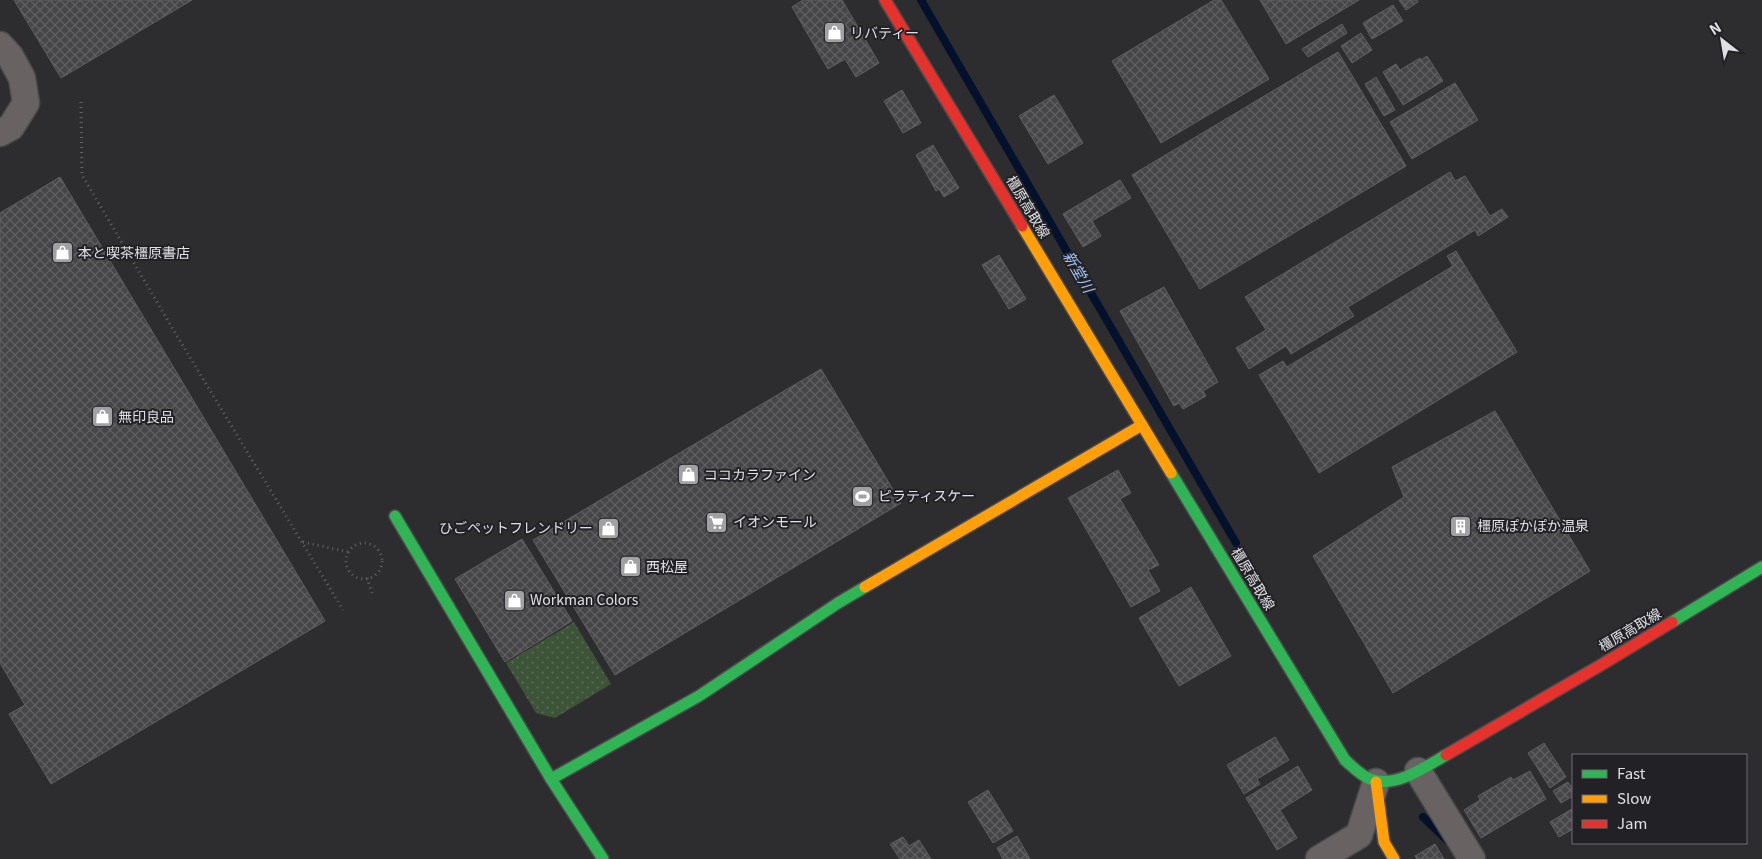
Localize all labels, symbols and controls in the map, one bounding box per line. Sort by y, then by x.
north arrow [1697,15,1747,65]
text: N [1705,17,1724,39]
shop icon: リバティー [822,21,846,45]
place label: リバティー [850,22,919,42]
street label: 橿原高取線 [1002,171,1055,242]
shop icon: 本と喫茶橿原書店 [50,241,74,265]
place label: 本と喫茶橿原書店 [78,242,190,262]
water label: 新堂川 [1059,247,1101,298]
shop icon: 無印良品 [90,405,114,429]
place label: 無印良品 [118,406,174,426]
shop icon: ココカラファイン [676,463,700,487]
place label: ココカラファイン [704,464,816,484]
sports icon: ピラティスケー [850,484,874,508]
place label: ピラティスケー [878,485,975,505]
supermarket icon: イオンモール [705,510,729,534]
place label: イオンモール [733,511,817,531]
building icon: 橿原ぽかぽか温泉 [1449,514,1473,538]
place label: 橿原ぽかぽか温泉 [1477,515,1589,535]
shop icon: ひごペットフレンドリー [597,516,621,540]
place label: ひごペットフレンドリー [439,517,593,537]
street label: 橿原高取線 [1227,543,1280,614]
shop icon: 西松屋 [618,555,642,579]
place label: 西松屋 [646,556,688,576]
shop icon: Workman Colors [502,588,526,612]
place label: Workman Colors [530,589,639,609]
street label: 橿原高取線 [1594,603,1665,656]
legend [1572,754,1747,844]
text: Fast [1617,762,1646,783]
text: Slow [1617,787,1651,808]
text: Jam [1617,812,1647,833]

